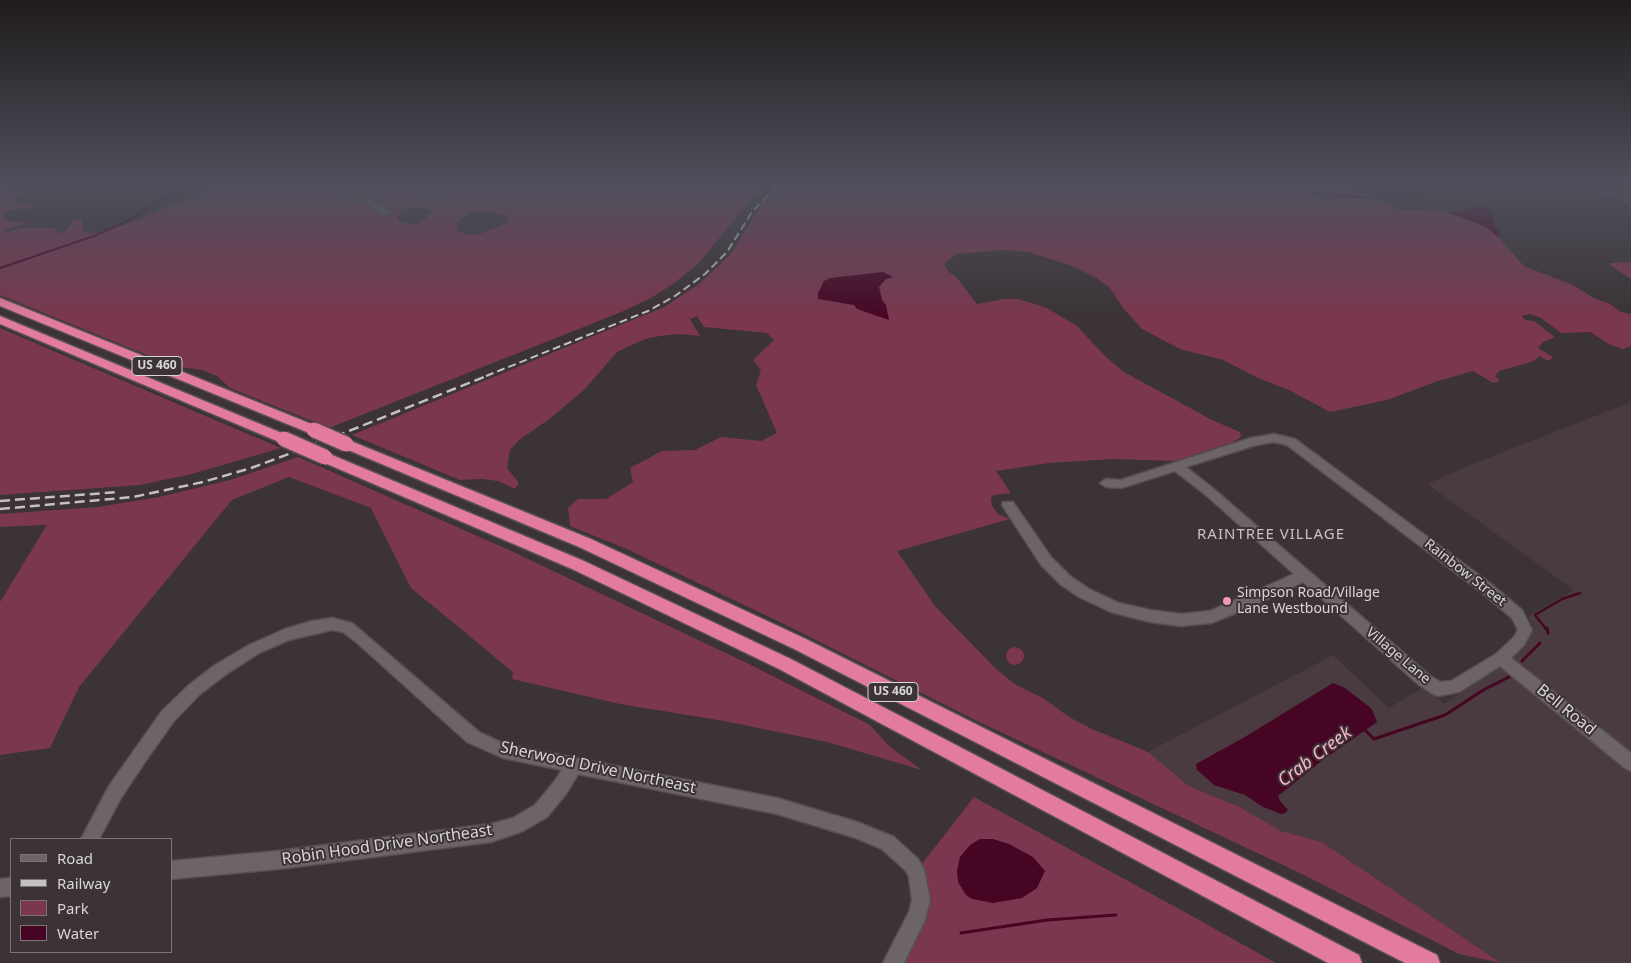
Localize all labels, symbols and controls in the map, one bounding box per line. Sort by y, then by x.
road number: US 460 [132,356,182,376]
district label: RAINTREE VILLAGE [1195,526,1347,544]
street label: Rainbow Street [1421,536,1509,610]
place label: Simpson Road/Village Lane Westbound [1237,585,1380,618]
marker: Simpson Road/Village Lane Westbound [1221,595,1233,607]
street label: Village Lane [1362,624,1434,688]
street label: Bell Road [1533,680,1599,740]
road number: US 460 [868,682,918,702]
water label: Crab Creek [1274,722,1356,792]
street label: Sherwood Drive Northeast [498,738,698,798]
street label: Robin Hood Drive Northeast [281,821,493,869]
legend [10,838,172,953]
text: Road [57,848,93,868]
text: Railway [57,873,110,893]
text: Park [57,898,89,918]
text: Water [57,923,99,943]

